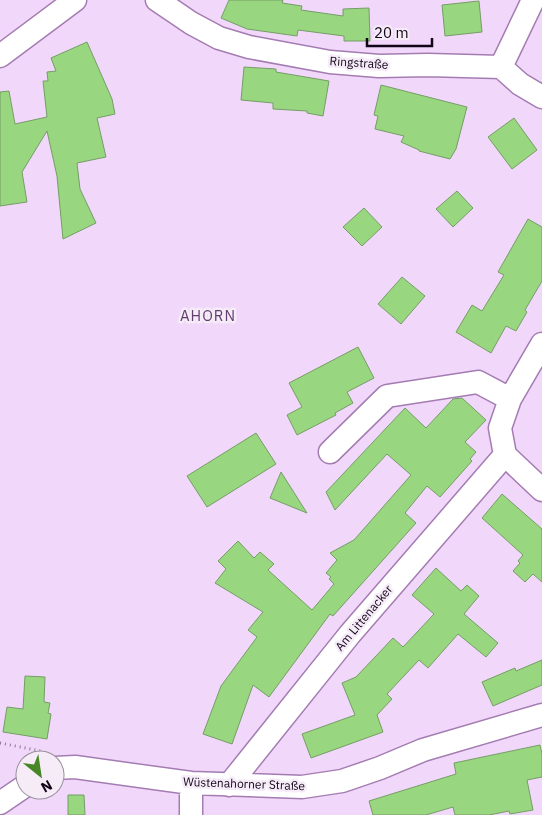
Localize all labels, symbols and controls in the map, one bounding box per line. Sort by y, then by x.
scale bar [367,15,432,47]
text: 20 m [374,23,409,42]
street label: Ringstraße [329,53,389,72]
district label: AHORN [180,306,236,325]
street label: Am Littenacker [332,581,396,654]
north arrow [15,750,65,800]
street label: Wüstenahorner Straße [183,774,306,793]
text: N [38,776,55,797]

